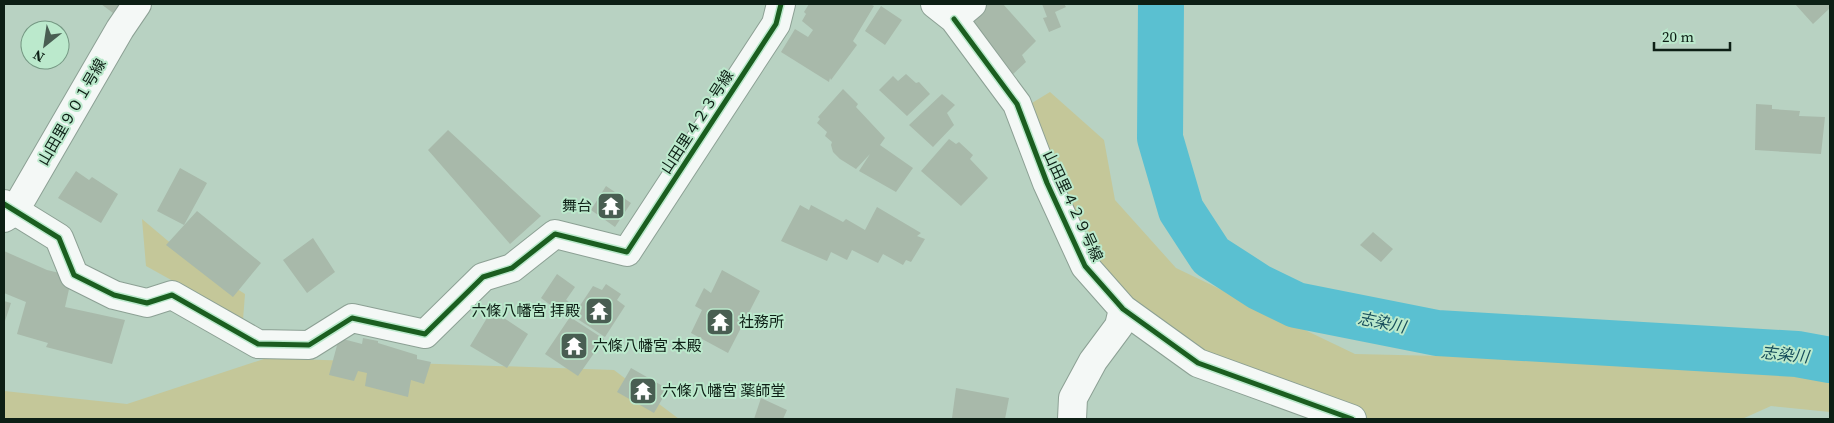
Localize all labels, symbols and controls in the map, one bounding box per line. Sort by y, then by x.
north arrow [20,20,70,70]
scale bar [1654,20,1730,52]
text: 20 m [1662,26,1694,47]
text: N [29,45,48,67]
street label: 山田里９０１号線 [32,55,111,169]
street label: 山田里４２３号線 [655,66,738,178]
street label: 山田里４２９号線 [1039,147,1108,265]
temple icon: 舞台 [596,191,626,221]
place label: 舞台 [562,195,592,216]
temple icon: 六條八幡宮 拝殿 [584,296,614,326]
place label: 六條八幡宮 拝殿 [472,300,580,321]
temple icon: 社務所 [705,307,735,337]
water label: 志染川 [1356,307,1410,338]
place label: 社務所 [739,311,784,332]
temple icon: 六條八幡宮 本殿 [559,331,589,361]
place label: 六條八幡宮 本殿 [593,335,702,356]
water label: 志染川 [1760,341,1812,368]
temple icon: 六條八幡宮 薬師堂 [628,376,658,406]
place label: 六條八幡宮 薬師堂 [662,380,786,401]

